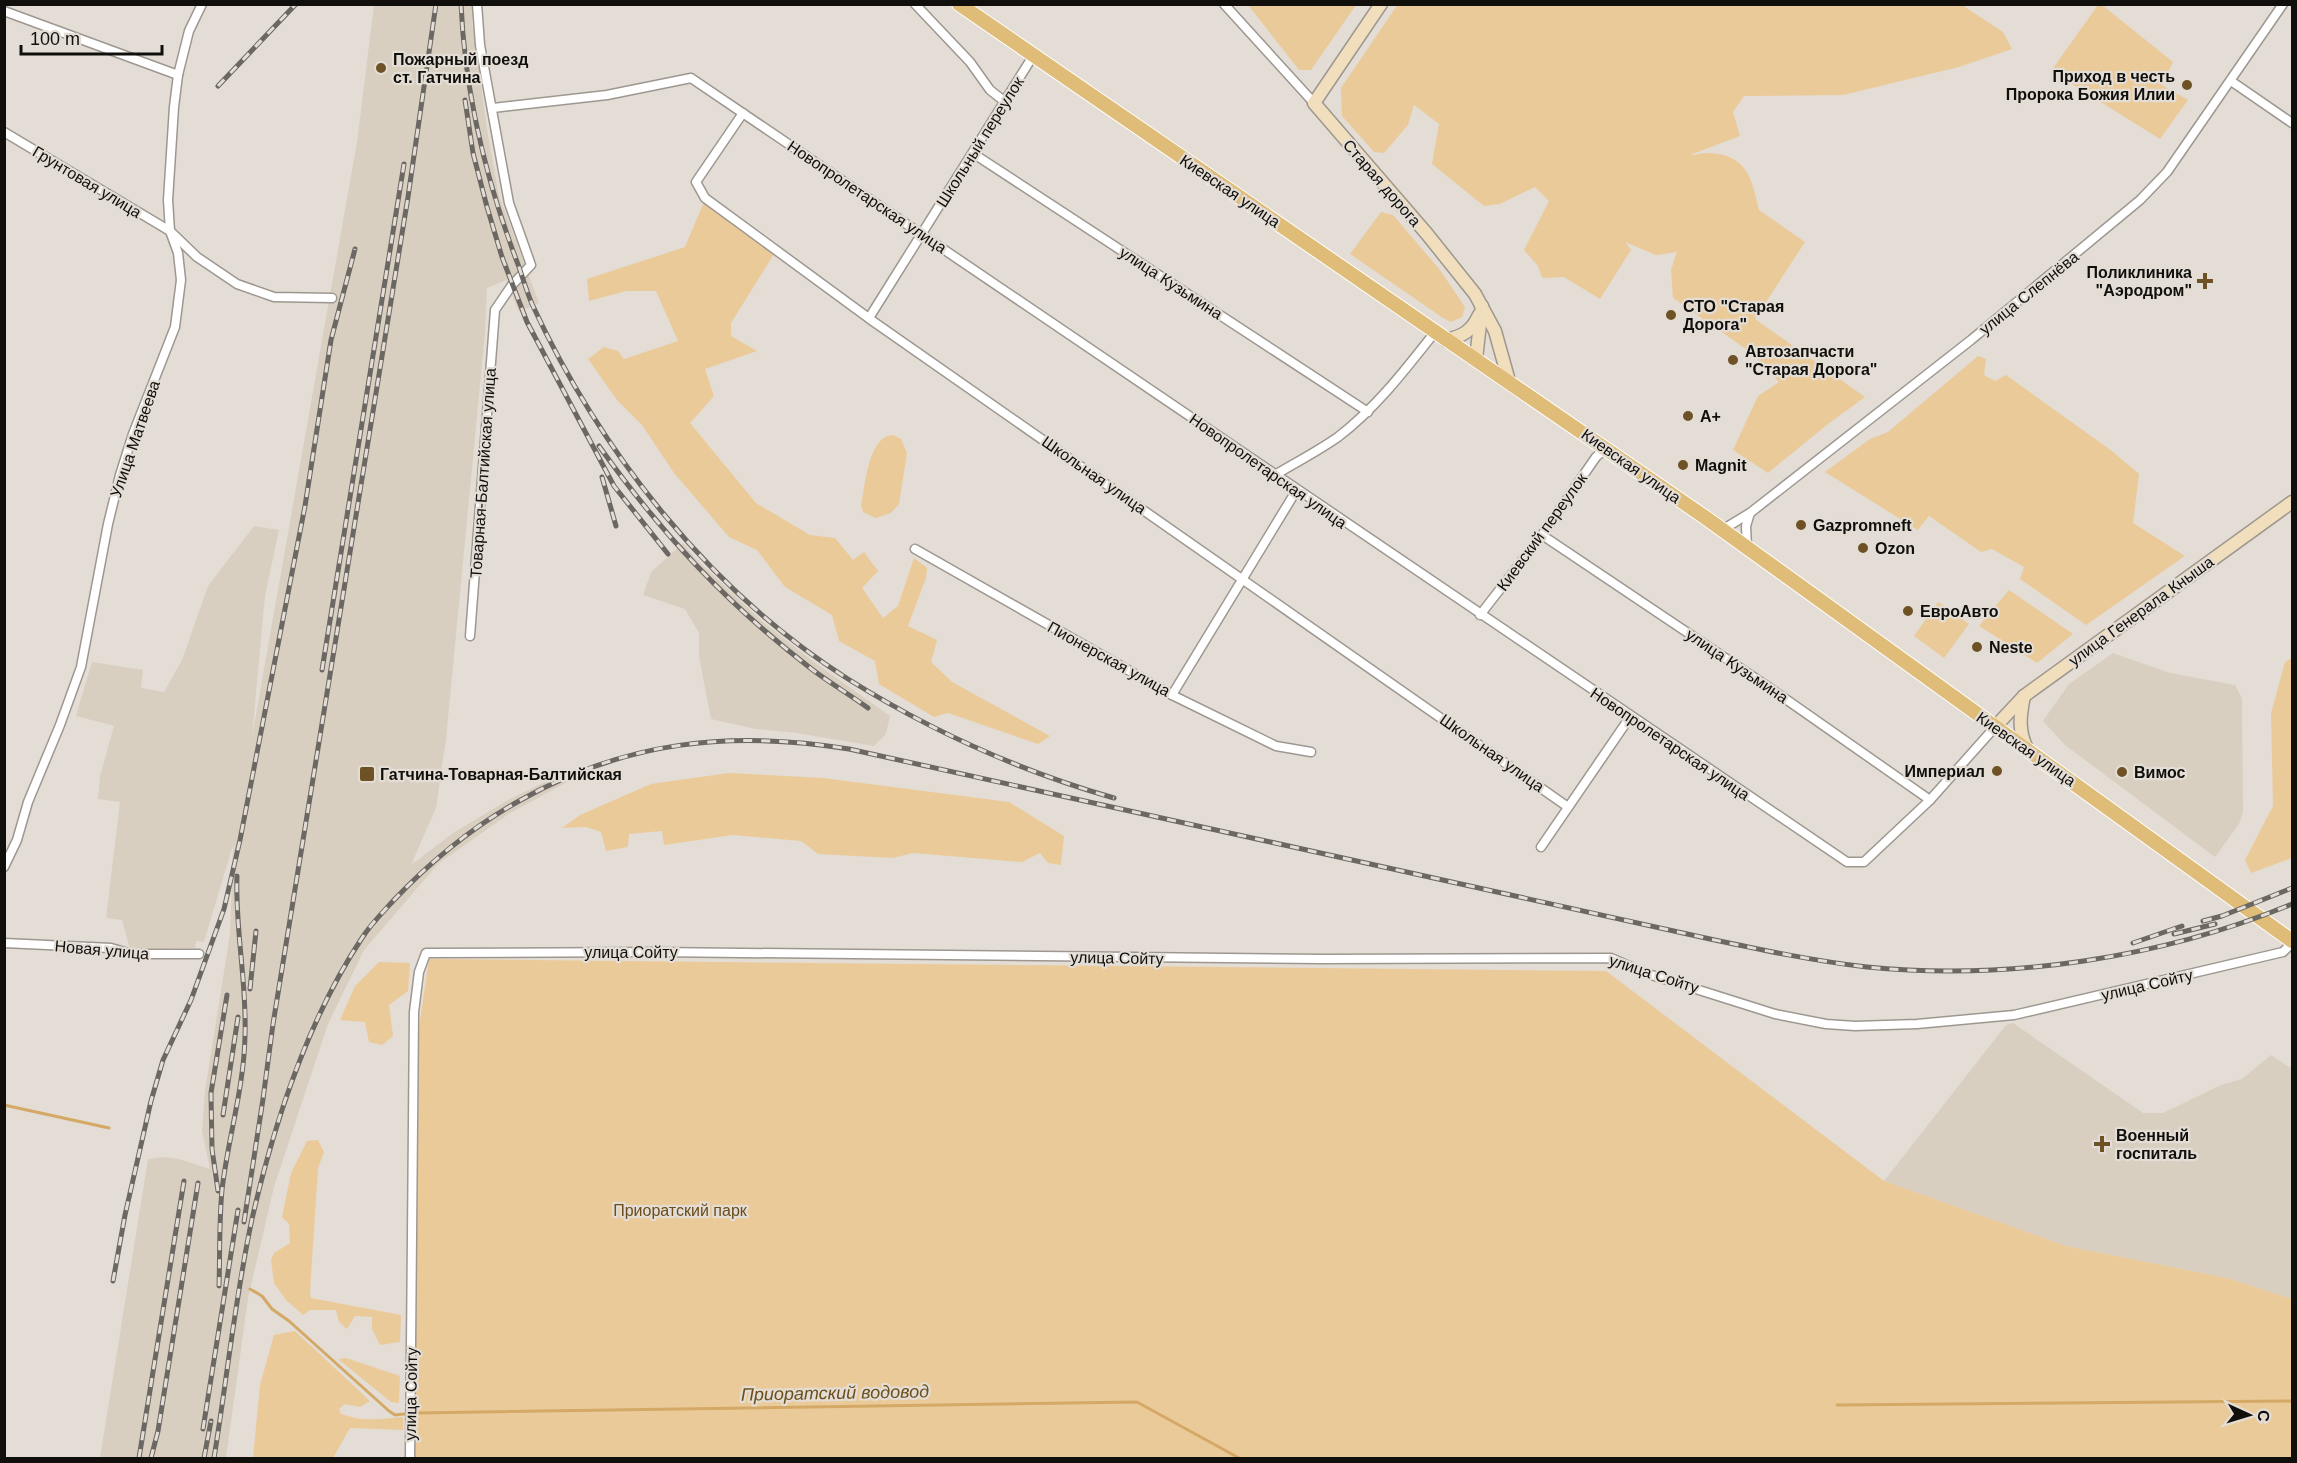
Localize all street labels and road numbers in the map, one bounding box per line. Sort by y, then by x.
street label: Школьный переулок [933,73,1027,210]
street label: Старая дорога [1340,136,1424,230]
street label: Новопролетарская улица [784,137,950,257]
street label: Грунтовая улица [30,143,144,221]
street label: Киевская улица [1177,151,1283,231]
street label: улица Кузьмина [1116,243,1226,323]
street label: улица Слепнёва [1976,248,2082,338]
street label: Товарная-Балтийская улица [467,367,499,579]
street label: Улица Матвеева [107,378,163,500]
street label: Новопролетарская улица [1186,410,1350,532]
street label: Киевская улица [1578,426,1684,507]
street label: Школьная улица [1039,433,1149,517]
street label: Киевский переулок [1494,469,1591,594]
street label: улица Генерала Кныша [2065,553,2217,669]
street label: Пионерская улица [1045,618,1173,700]
street label: улица Кузьмина [1683,626,1791,706]
street label: Новопролетарская улица [1587,684,1753,804]
street label: Киевская улица [1973,709,2079,790]
street label: Школьная улица [1437,711,1547,795]
street label: Новая улица [54,937,150,963]
street label: улица Сойту [584,944,678,961]
street label: улица Сойту [1070,949,1164,967]
street label: улица Сойту [1607,951,1701,997]
street label: улица Сойту [2100,966,2194,1004]
street label: улица Сойту [402,1347,420,1441]

